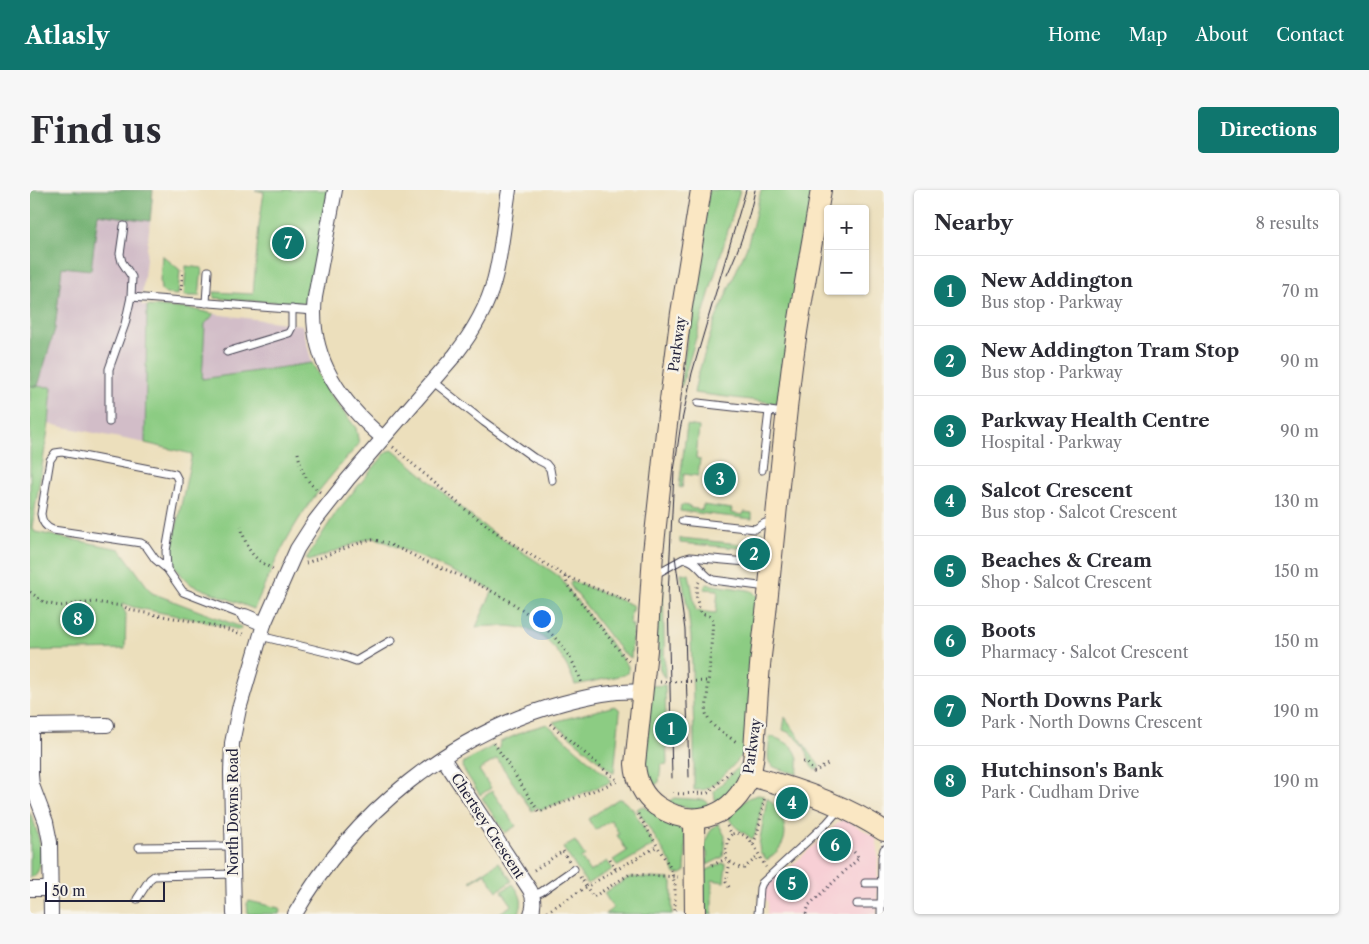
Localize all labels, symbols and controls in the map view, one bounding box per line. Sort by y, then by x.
text: Atlasly [25,21,109,50]
text: Home [1048,24,1101,46]
text: Map [1129,24,1167,46]
text: About [1195,24,1248,46]
text: Contact [1276,24,1344,46]
button: Directions [1198,107,1339,153]
text: Find us [30,109,162,152]
map controls [824,205,869,295]
button: + [824,205,869,250]
text: Nearby [934,210,1013,235]
text: 8 results [1256,213,1319,233]
pin: 7 [272,224,304,262]
button: − [824,250,869,295]
text: New Addington [981,269,1133,292]
text: 1 [946,281,954,301]
text: 70 m [1282,281,1319,301]
text: Bus stop · Parkway [981,292,1123,312]
street label: Parkway [664,315,690,373]
text: New Addington Tram Stop [981,339,1239,362]
text: 2 [945,351,955,371]
text: 90 m [1280,351,1319,371]
text: Bus stop · Parkway [981,362,1123,382]
text: Parkway Health Centre [981,409,1210,432]
text: 3 [945,421,955,441]
text: 90 m [1280,421,1319,441]
text: Hospital · Parkway [981,432,1122,452]
pin: 3 [704,460,736,498]
text: Salcot Crescent [981,479,1133,502]
text: 4 [945,491,955,511]
text: 130 m [1274,491,1319,511]
text: Bus stop · Salcot Crescent [981,502,1177,522]
pin: 2 [738,535,770,573]
text: Beaches & Cream [981,549,1152,572]
text: 5 [946,561,954,581]
text: 150 m [1274,561,1319,581]
text: Shop · Salcot Crescent [981,572,1152,592]
pin: 8 [62,600,94,638]
your location [529,606,555,632]
text: Boots [981,619,1036,642]
text: 6 [945,631,955,651]
text: 150 m [1274,631,1319,651]
text: Pharmacy · Salcot Crescent [981,642,1188,662]
text: North Downs Park [981,689,1162,712]
text: 7 [946,701,954,721]
text: 190 m [1274,701,1319,721]
pin: 1 [655,710,687,748]
text: Park · North Downs Crescent [981,712,1202,732]
street label: Parkway [739,717,765,775]
street label: North Downs Road [224,748,242,876]
text: Hutchinson's Bank [981,759,1163,782]
street label: Chertsey Crescent [447,770,529,882]
text: 8 [945,771,955,791]
text: 190 m [1274,771,1319,791]
text: Park · Cudham Drive [981,782,1140,802]
pin: 4 [776,784,808,822]
pin: 6 [819,826,851,864]
pin: 5 [776,865,808,903]
scale bar [45,879,165,902]
text: 50 m [52,882,85,900]

